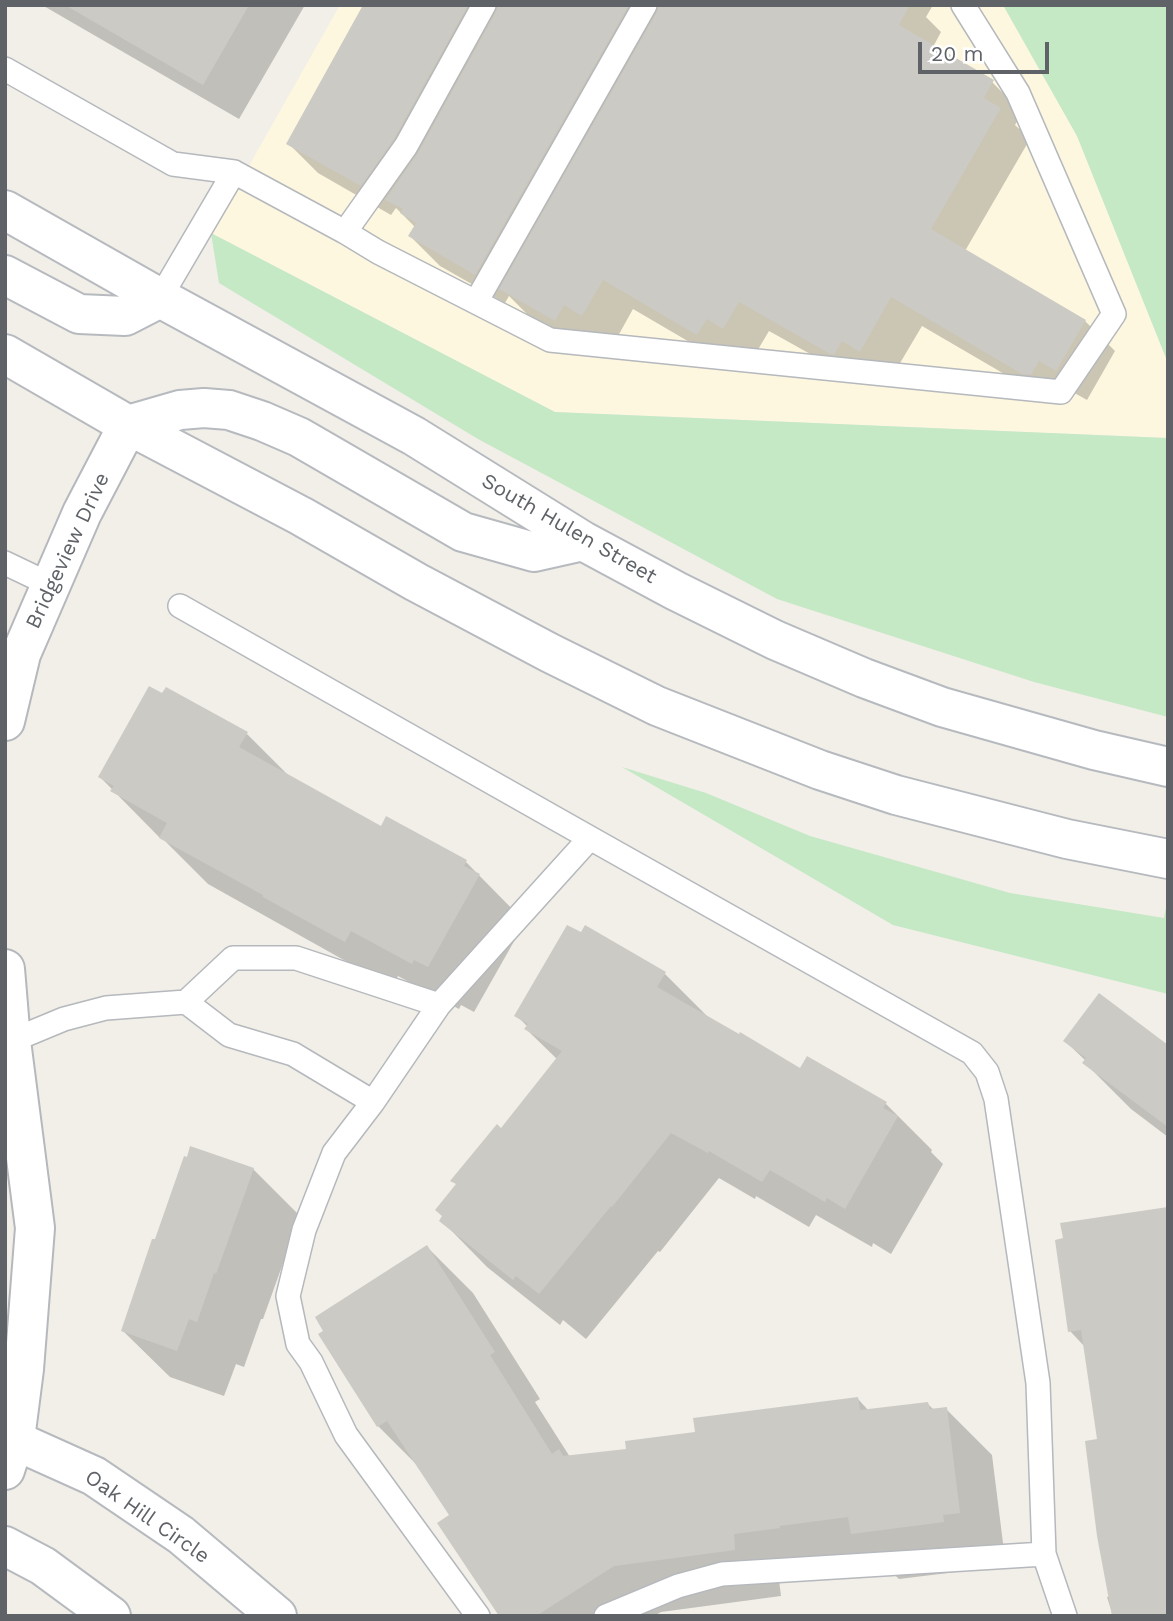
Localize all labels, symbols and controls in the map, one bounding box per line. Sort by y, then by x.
scale bar [921,28,1052,72]
text: 20 m [931,41,983,66]
street label: Bridgeview Drive [21,469,115,633]
street label: South Hulen Street [477,469,661,589]
street label: Oak Hill Circle [80,1465,214,1569]

